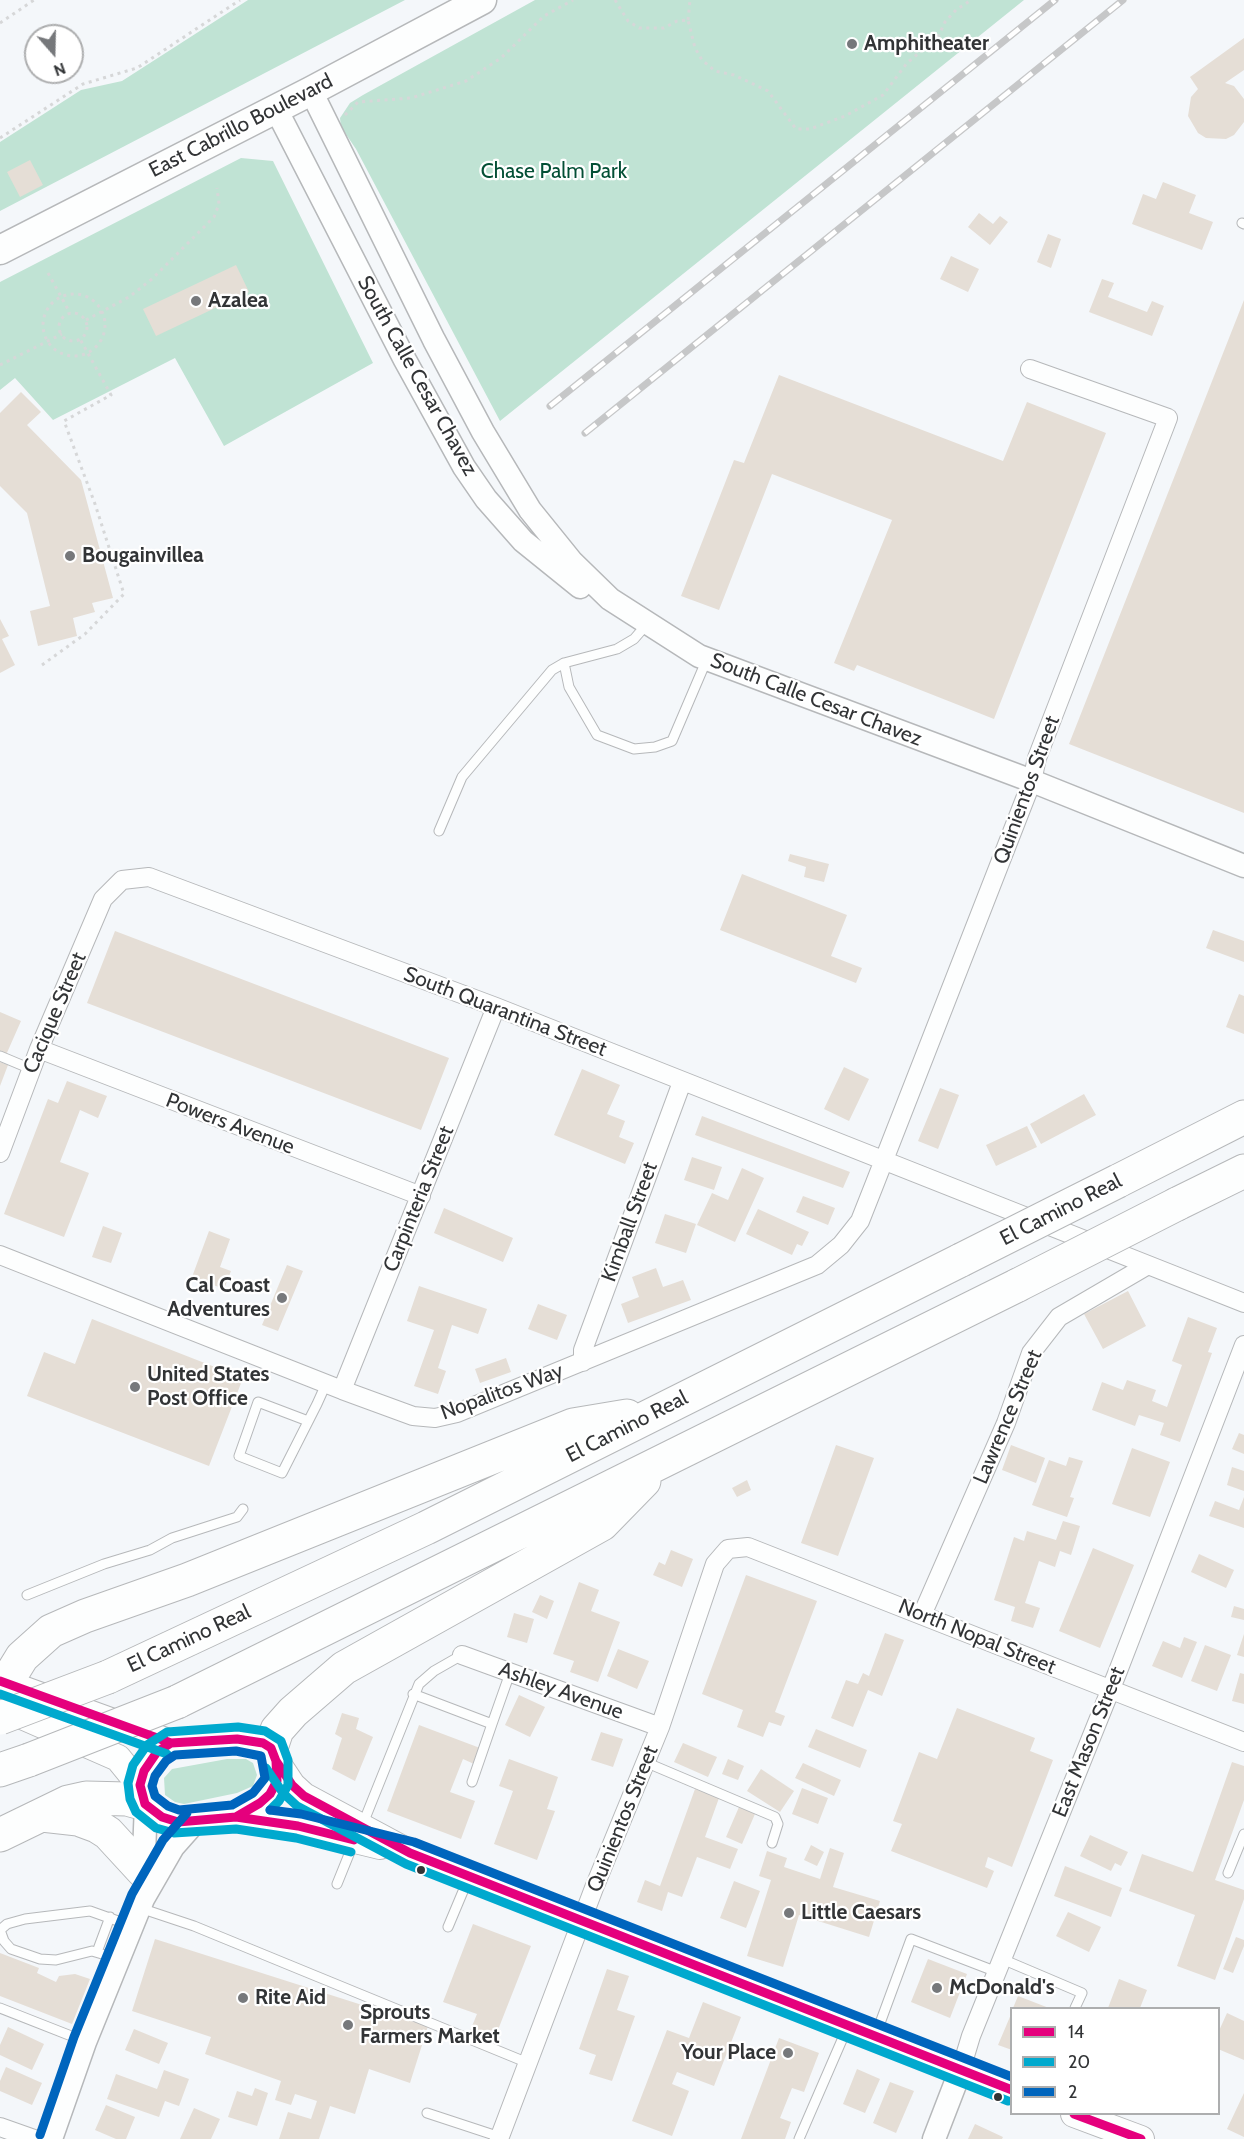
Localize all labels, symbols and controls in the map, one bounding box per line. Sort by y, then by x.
north arrow [24,24,84,84]
place label: Amphitheater [864,31,989,57]
marker: Amphitheater [845,37,859,51]
text: N [51,59,68,80]
street label: East Cabrillo Boulevard [145,69,337,183]
park label: Chase Palm Park [481,159,627,185]
street label: South Calle Cesar Chavez [352,272,482,480]
place label: Azalea [208,288,268,314]
marker: Azalea [189,294,203,308]
place label: Bougainvillea [82,543,204,569]
marker: Bougainvillea [63,549,77,563]
street label: South Calle Cesar Chavez [707,648,925,752]
street label: Quinientos Street [988,712,1066,868]
street label: Cacique Street [18,949,92,1077]
street label: South Quarantina Street [400,962,610,1062]
street label: Powers Avenue [162,1088,298,1160]
street label: Carpinteria Street [378,1122,460,1276]
street label: Kimball Street [597,1159,663,1285]
street label: El Camino Real [996,1169,1126,1251]
place label: Cal Coast Adventures [167,1273,270,1323]
marker: Cal Coast Adventures [275,1291,289,1305]
street label: Lawrence Street [968,1346,1048,1488]
street label: Nopalitos Way [437,1358,567,1426]
place label: United States Post Office [147,1362,269,1412]
marker: United States Post Office [128,1380,142,1394]
street label: El Camino Real [562,1386,692,1468]
street label: North Nopal Street [895,1594,1059,1680]
street label: El Camino Real [123,1599,255,1679]
street label: Ashley Avenue [495,1657,627,1725]
street label: East Mason Street [1047,1663,1131,1821]
street label: Quinientos Street [582,1742,664,1896]
unlabelled marker [415,1864,427,1876]
place label: Little Caesars [801,1900,921,1926]
marker: Little Caesars [782,1906,796,1920]
place label: McDonald's [949,1975,1055,2001]
marker: McDonald's [930,1981,944,1995]
place label: Rite Aid [255,1985,326,2011]
marker: Rite Aid [236,1991,250,2005]
place label: Sprouts Farmers Market [360,2000,500,2050]
legend [1010,2007,1220,2115]
marker: Sprouts Farmers Market [341,2018,355,2032]
text: 14 [1068,2021,1084,2043]
place label: Your Place [681,2040,776,2066]
marker: Your Place [781,2046,795,2060]
text: 20 [1068,2051,1090,2073]
text: 2 [1068,2081,1077,2103]
unlabelled marker [992,2091,1004,2103]

